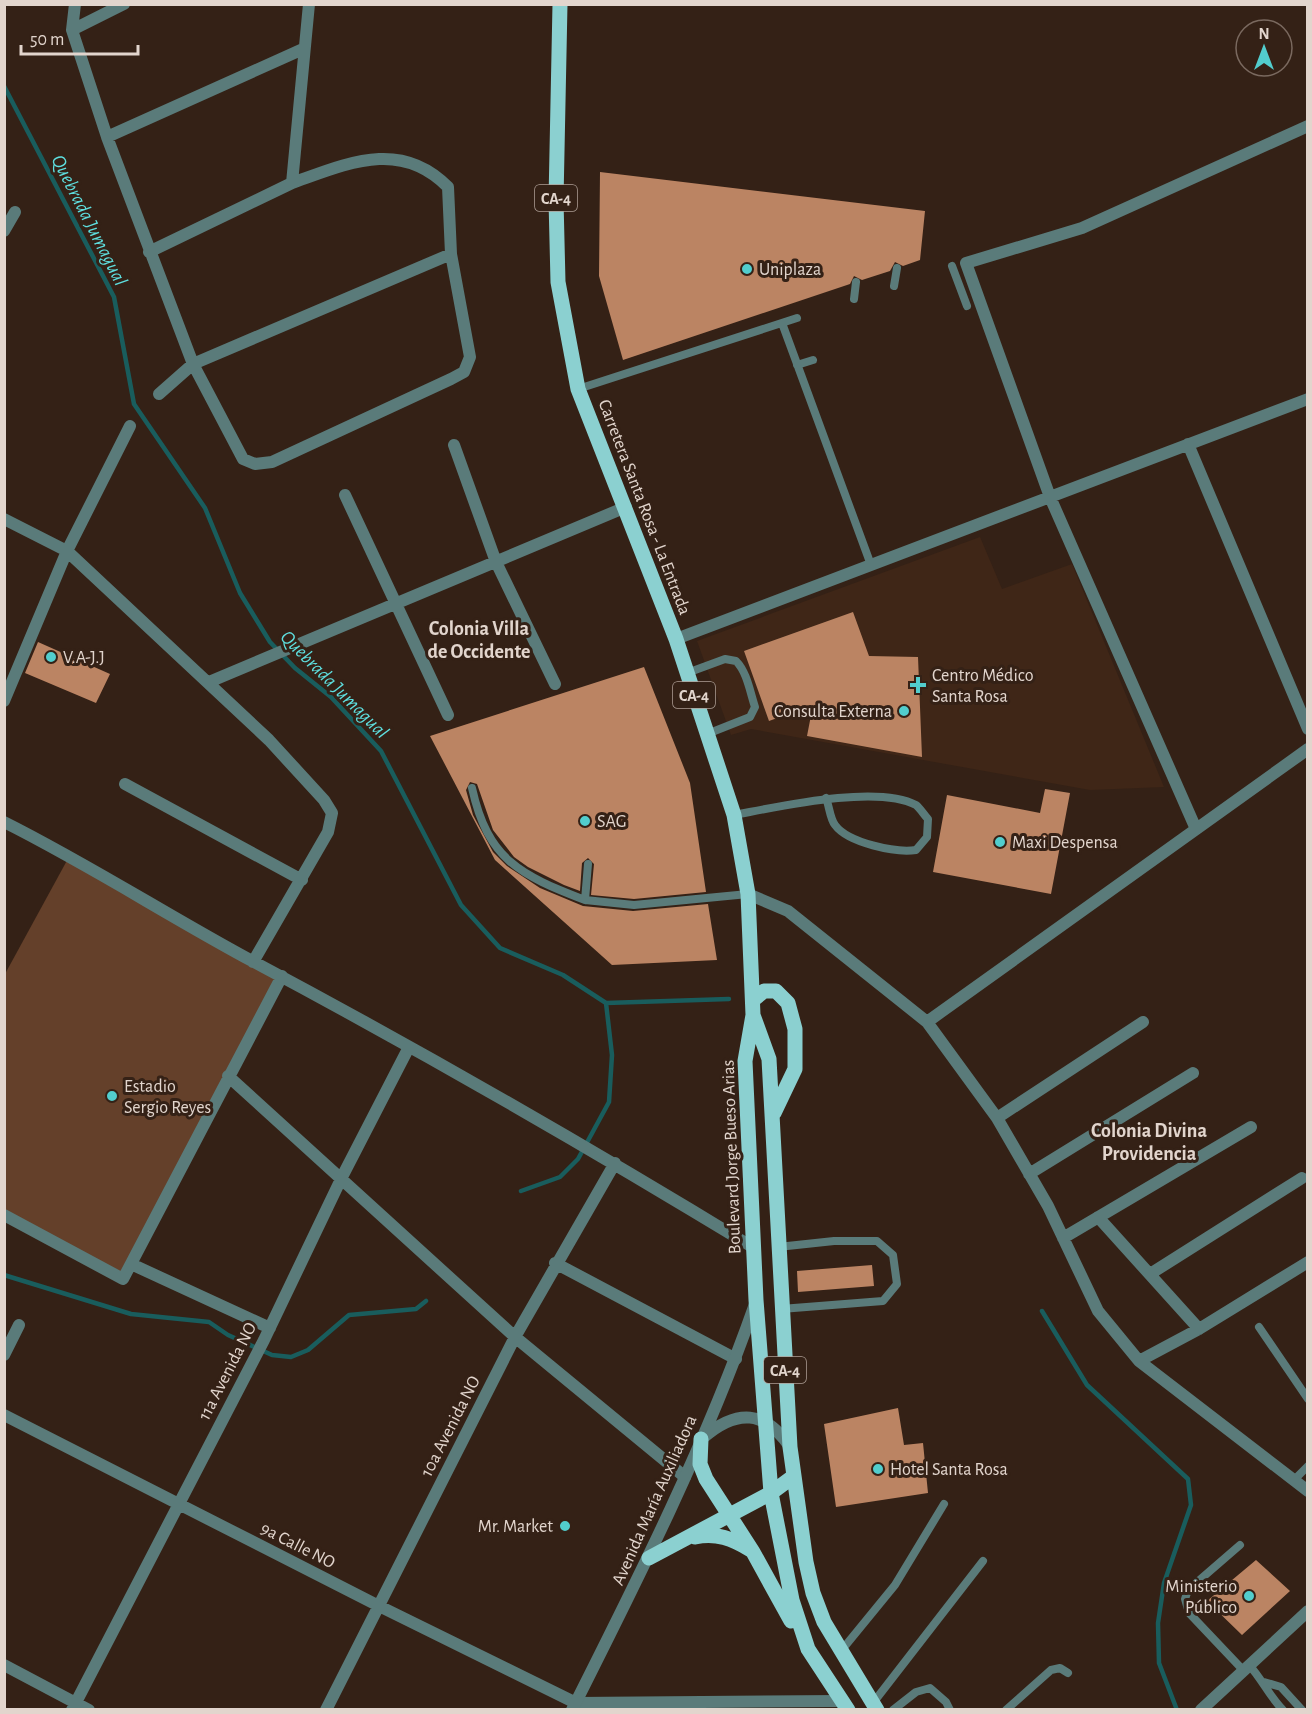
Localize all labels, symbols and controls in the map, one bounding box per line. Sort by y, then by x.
scale bar [21,18,138,56]
north arrow [1234,18,1294,78]
text: N [1258,26,1270,42]
text: 50 m [30,31,64,49]
water label: Quebrada Jumagual [48,152,131,289]
road number: CA-4 [535,185,577,211]
place label: Uniplaza [759,261,821,279]
marker: Uniplaza [740,262,754,276]
street label: Carretera Santa Rosa - La Entrada [595,397,694,618]
district label: Colonia Villa de Occidente [428,619,530,662]
water label: Quebrada Jumagual [276,627,392,743]
place label: V.A-J.J [63,649,105,667]
marker: V.A-J.J [44,650,58,664]
place label: Centro Médico Santa Rosa [932,667,1034,706]
marker: Centro Médico Santa Rosa [909,676,927,694]
road number: CA-4 [673,682,715,708]
place label: Consulta Externa [774,703,892,721]
marker: Consulta Externa [897,704,911,718]
place label: SAG [597,813,626,831]
marker: SAG [578,814,592,828]
place label: Maxi Despensa [1012,834,1118,852]
marker: Maxi Despensa [993,835,1007,849]
street label: Boulevard Jorge Bueso Arias [720,1059,744,1254]
place label: Estadio Sergio Reyes [124,1078,211,1117]
marker: Estadio Sergio Reyes [105,1089,119,1103]
district label: Colonia Divina Providencia [1091,1121,1207,1164]
street label: 11a Avenida NO [196,1320,260,1423]
road number: CA-4 [764,1357,806,1383]
street label: 10a Avenida NO [418,1373,484,1480]
street label: Avenida María Auxiliadora [609,1413,701,1588]
place label: Hotel Santa Rosa [890,1461,1008,1479]
marker: Hotel Santa Rosa [871,1462,885,1476]
place label: Mr. Market [478,1518,553,1536]
street label: 9a Calle NO [257,1519,338,1572]
marker: Mr. Market [558,1519,572,1533]
place label: Ministerio Público [1165,1578,1237,1617]
marker: Ministerio Público [1242,1589,1256,1603]

